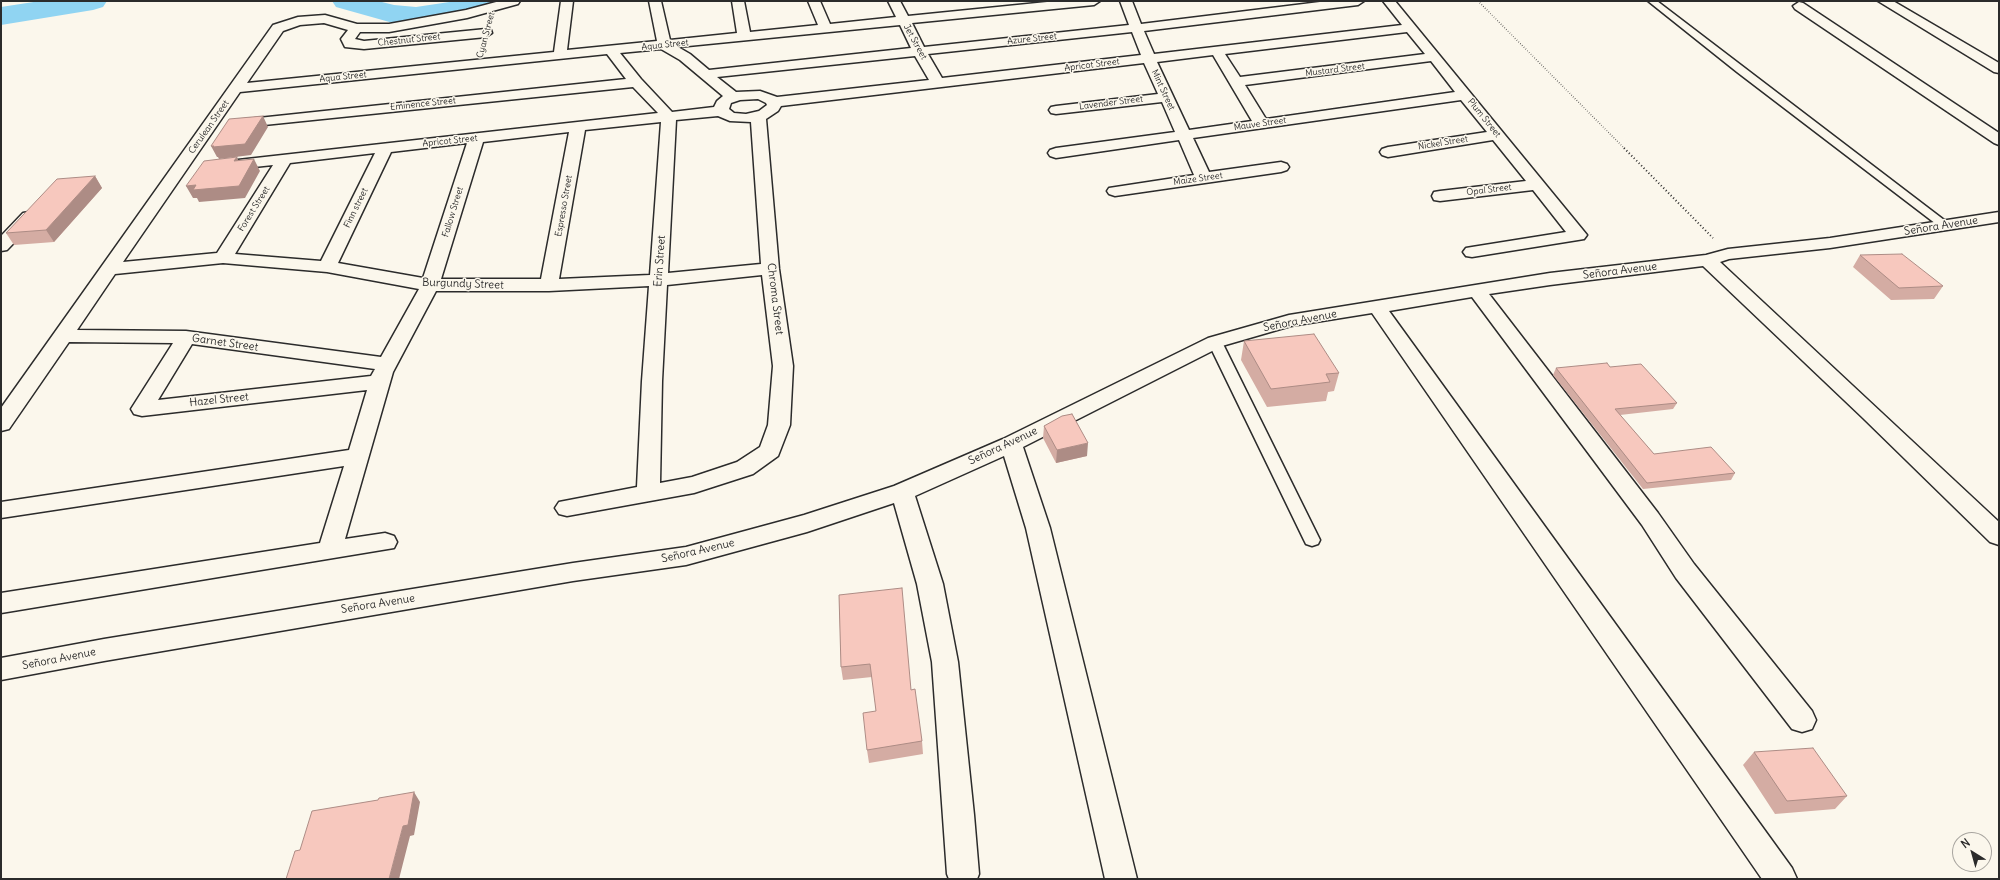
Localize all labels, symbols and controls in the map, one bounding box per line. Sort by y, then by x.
street label: Cyan Street [475,11,497,59]
street label: Jet Street [901,22,929,62]
street label: Chestnut Street [377,31,441,49]
street label: Azure Street [1007,31,1057,47]
street label: Aqua Street [641,37,689,53]
street label: Apricot Street [1064,56,1120,74]
street label: Mustard Street [1305,61,1365,79]
street label: Mint Street [1149,68,1177,112]
street label: Aqua Street [319,69,367,85]
street label: Lavender Street [1078,94,1144,112]
street label: Eminence Street [390,95,456,113]
street label: Plum Street [1465,96,1503,140]
street label: Cerulean Street [187,98,231,156]
street label: Mauve Street [1233,115,1287,133]
street label: Apricot Street [422,133,478,149]
street label: Nickel Street [1417,134,1469,152]
street label: Maize Street [1173,170,1223,188]
street label: Espresso Street [553,174,575,238]
street label: Opal Street [1466,182,1512,198]
street label: Forest Street [236,184,272,234]
street label: Fallow Street [440,185,466,239]
street label: Finn street [342,186,370,230]
street label: Señora Avenue [1903,214,1979,238]
street label: Erin Street [652,235,668,287]
street label: Señora Avenue [1582,260,1658,282]
street label: Chroma Street [764,262,786,336]
street label: Burgundy Street [422,276,504,292]
street label: Señora Avenue [1262,307,1338,335]
street label: Garnet Street [191,332,259,354]
street label: Hazel Street [189,390,249,410]
street label: Señora Avenue [966,424,1040,468]
street label: Señora Avenue [660,536,736,566]
street label: Señora Avenue [340,592,416,616]
street label: Señora Avenue [21,645,97,673]
north arrow [1952,832,1992,872]
text: N [1958,835,1973,851]

